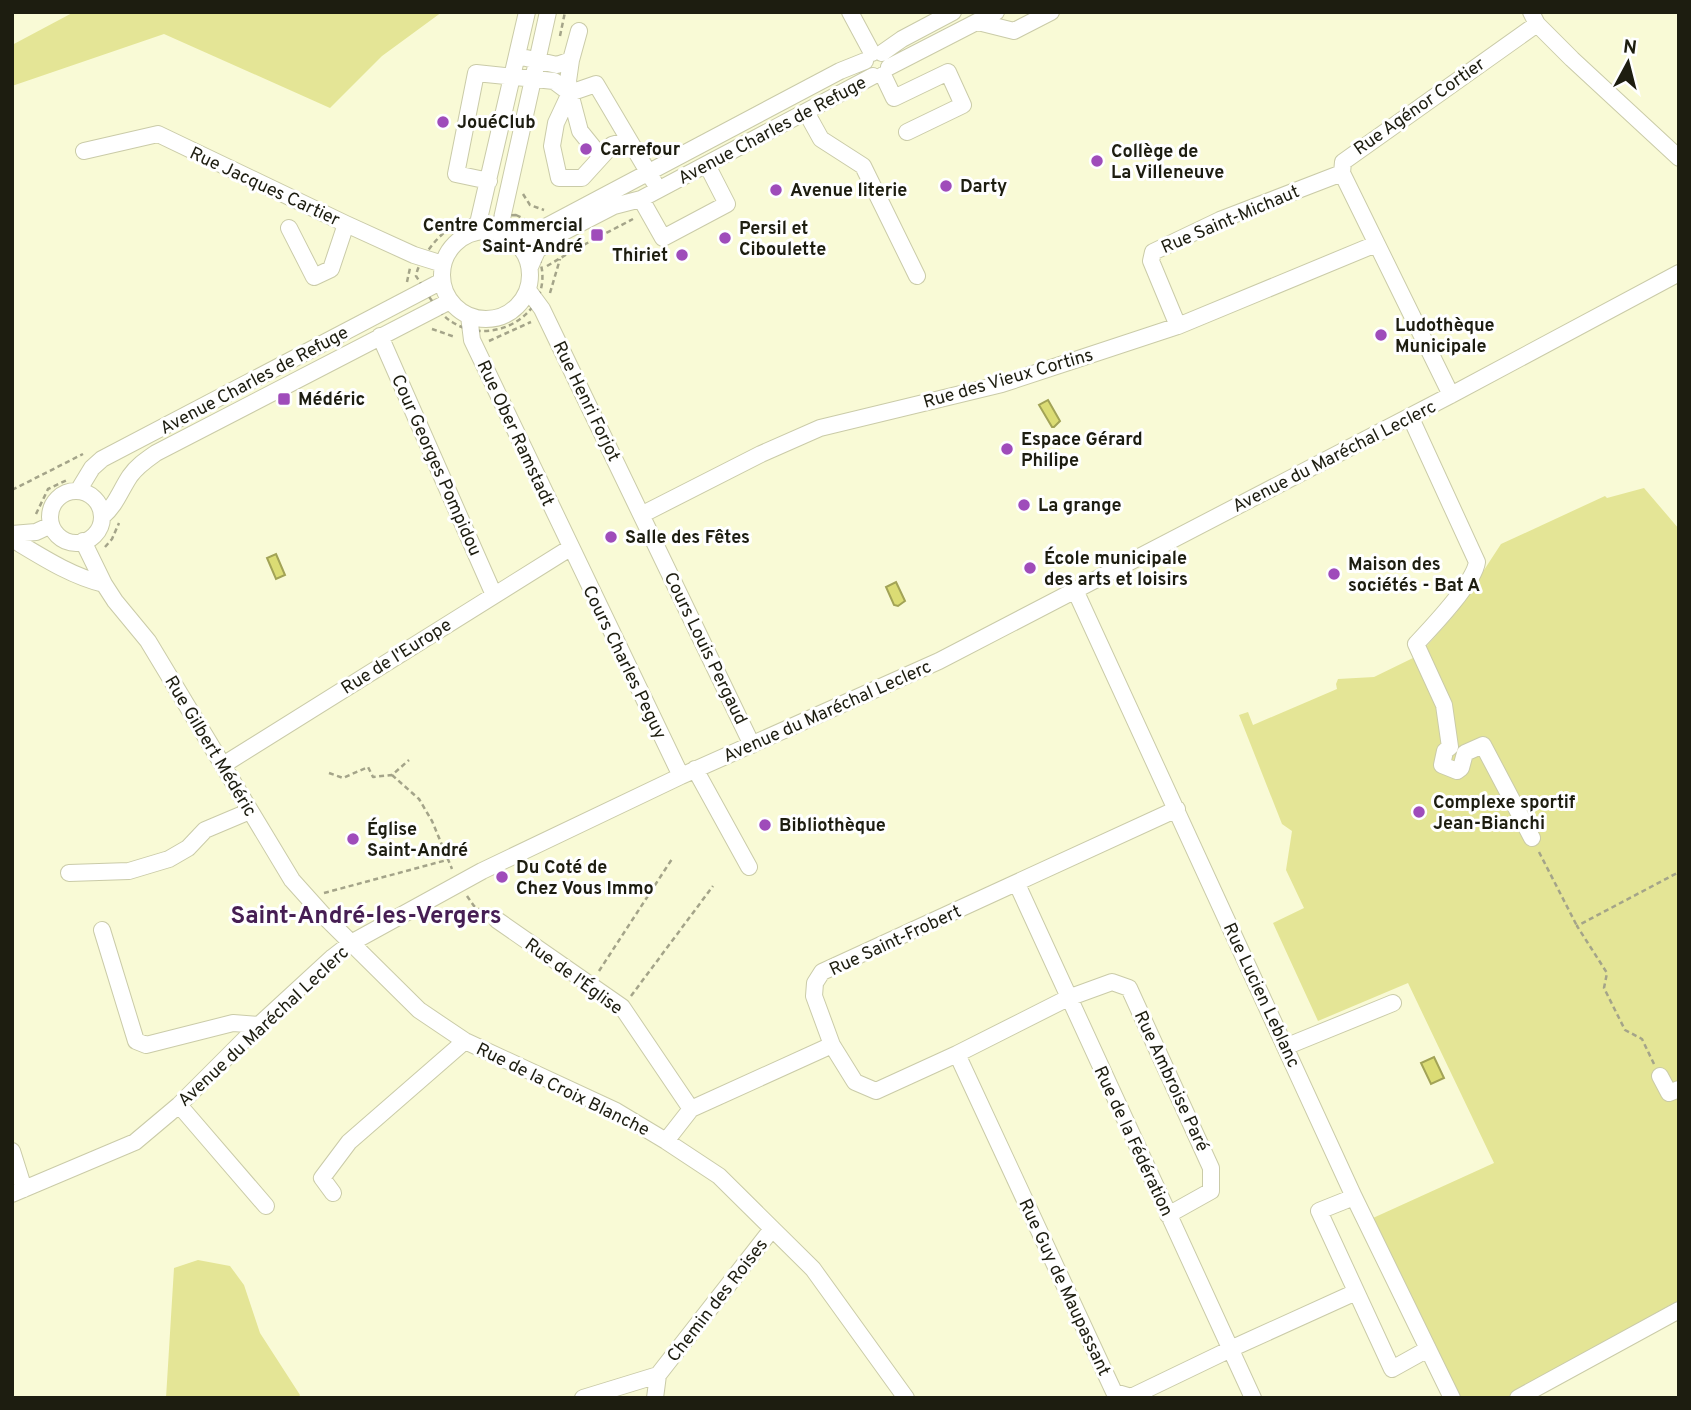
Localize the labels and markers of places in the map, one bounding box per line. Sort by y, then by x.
place label: JouéClub [457,112,536,135]
marker: JouéClub [435,114,451,130]
place label: Carrefour [600,139,681,162]
marker: Carrefour [578,141,594,157]
place label: Collège de La Villeneuve [1111,141,1224,185]
marker: Collège de La Villeneuve [1089,153,1105,169]
place label: Darty [960,176,1007,199]
marker: Darty [938,178,954,194]
place label: Avenue literie [790,180,907,203]
marker: Avenue literie [768,182,784,198]
place label: Centre Commercial Saint-André [423,215,583,259]
place label: Persil et Ciboulette [739,218,826,262]
marker: Centre Commercial Saint-André [589,227,605,243]
marker: Persil et Ciboulette [717,230,733,246]
place label: Thiriet [612,245,668,268]
marker: Thiriet [674,247,690,263]
place label: Ludothèque Municipale [1395,315,1495,359]
marker: Ludothèque Municipale [1373,327,1389,343]
place label: Médéric [298,389,365,412]
marker: Médéric [276,391,292,407]
place label: Espace Gérard Philipe [1021,429,1143,473]
marker: Espace Gérard Philipe [999,441,1015,457]
place label: La grange [1038,495,1122,518]
marker: La grange [1016,497,1032,513]
place label: Salle des Fêtes [625,527,750,550]
marker: Salle des Fêtes [603,529,619,545]
place label: École municipale des arts et loisirs [1044,546,1188,592]
place label: Maison des sociétés - Bat A [1348,554,1480,598]
marker: École municipale des arts et loisirs [1022,560,1038,576]
marker: Maison des sociétés - Bat A [1326,566,1342,582]
place label: Complexe sportif Jean-Bianchi [1433,792,1576,836]
marker: Complexe sportif Jean-Bianchi [1411,804,1427,820]
place label: Bibliothèque [779,815,886,838]
place label: Église Saint-André [367,817,468,863]
marker: Bibliothèque [757,817,773,833]
marker: Église Saint-André [345,831,361,847]
place label: Du Coté de Chez Vous Immo [516,857,654,901]
marker: Du Coté de Chez Vous Immo [494,869,510,885]

